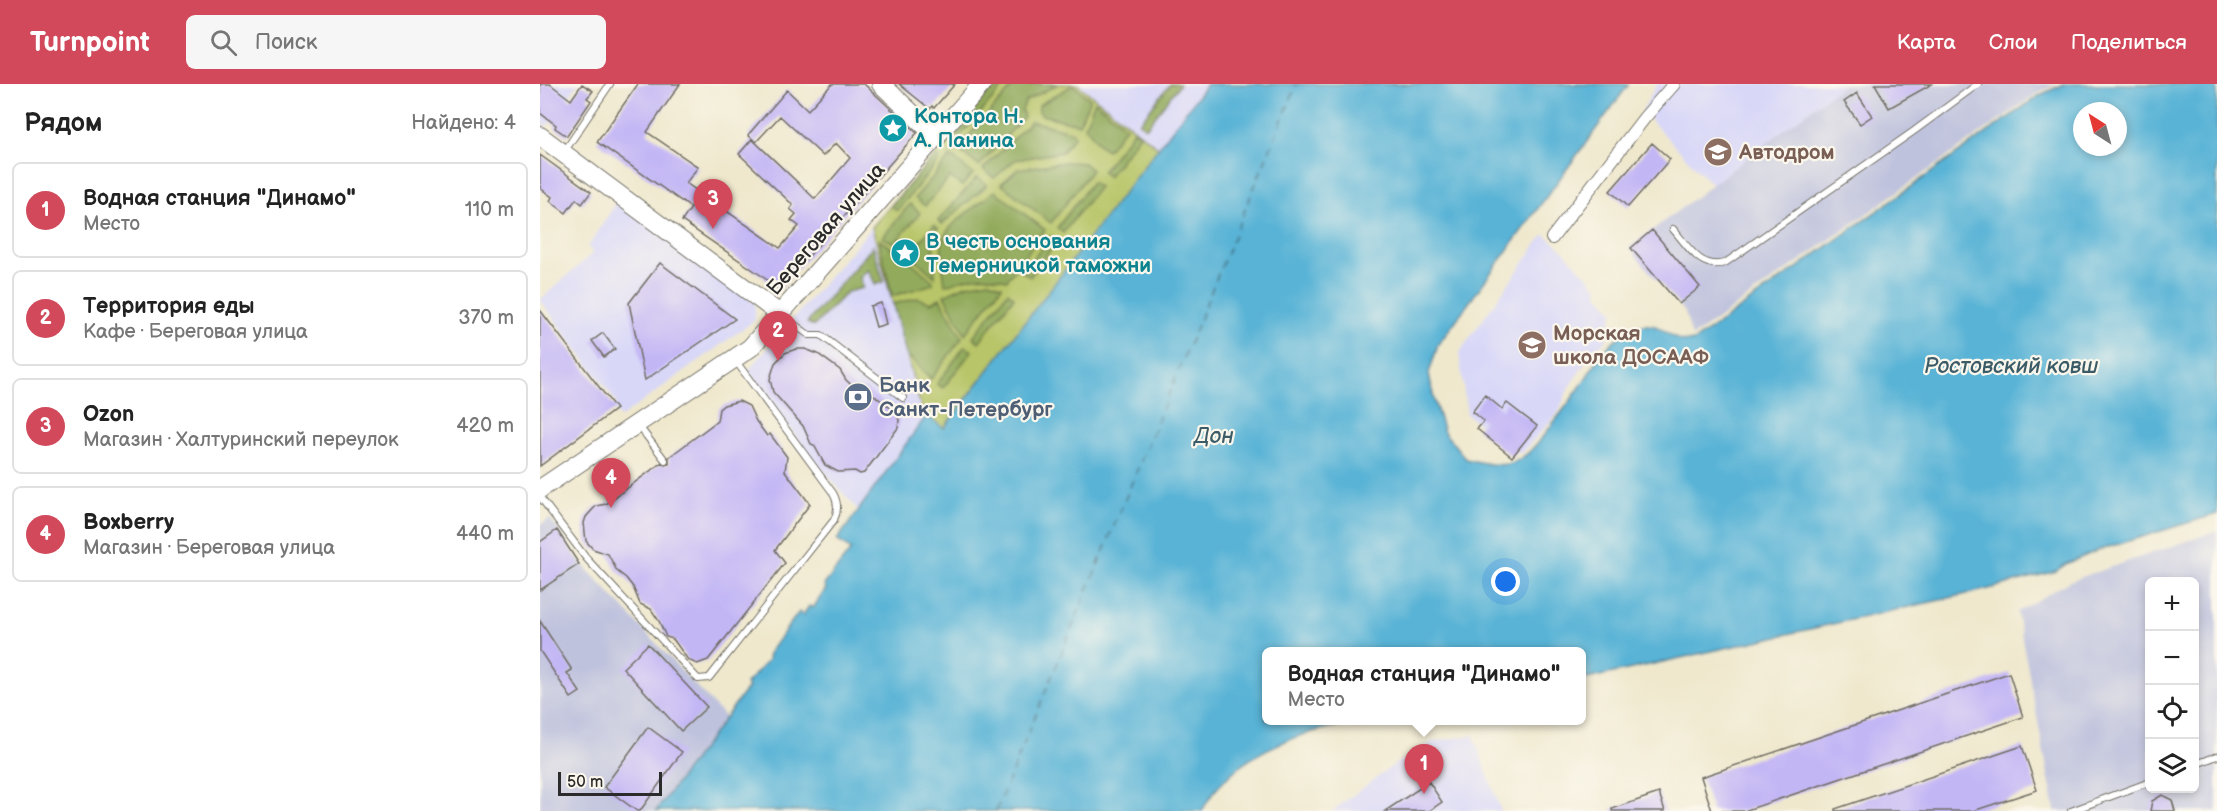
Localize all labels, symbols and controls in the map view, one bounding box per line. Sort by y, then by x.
search box [186,15,606,69]
text: Turnpoint [30,26,150,59]
icon: search [207,26,240,59]
text: Поиск [255,29,317,56]
text: Карта [1897,30,1956,55]
text: Слои [1989,30,2038,55]
text: Поделиться [2071,30,2187,55]
north arrow [2073,102,2127,156]
place label: Контора Н. А. Панина [913,104,1024,153]
text: Рядом [24,108,102,139]
text: Найдено: 4 [411,111,516,135]
place icon: Контора Н. А. Панина [877,112,909,144]
school or university icon: Автодром [1702,136,1734,168]
place label: Автодром [1738,140,1835,165]
street label: Береговая улица [762,157,891,300]
pin: 3 [694,180,732,229]
text: Водная станция "Динамо" [83,185,356,212]
text: 1 [41,198,50,222]
text: 110 m [465,198,514,222]
text: Место [83,212,140,236]
place label: В честь основания Темерницкой таможни [926,229,1151,278]
place icon: В честь основания Темерницкой таможни [889,237,921,269]
text: Территория еды [83,293,255,320]
text: 2 [40,306,51,330]
text: 370 m [458,306,514,330]
pin: 2 [758,312,798,361]
text: Кафе · Береговая улица [83,320,308,344]
place label: Морская школа ДОСААФ [1553,321,1709,370]
school or university icon: Морская школа ДОСААФ [1516,329,1548,361]
water label: Ростовский ковш [1924,353,2098,380]
place label: Банк Санкт-Петербург [879,373,1053,422]
bank icon: Банк Санкт-Петербург [842,381,874,413]
text: Ozon [83,401,134,428]
text: 3 [40,414,51,438]
text: 420 m [456,414,514,438]
water label: Дон [1192,423,1234,450]
text: Магазин · Халтуринский переулок [83,428,399,452]
pin: 4 [592,458,630,508]
text: Boxberry [83,509,174,536]
text: 4 [40,522,51,546]
text: 440 m [456,522,514,546]
text: Магазин · Береговая улица [83,536,335,560]
your location [1491,567,1520,596]
map controls [2145,577,2199,793]
button: + [2145,577,2199,631]
button: − [2145,631,2199,685]
popup [1262,647,1586,725]
text: Водная станция "Динамо" [1288,661,1560,688]
button: locate [2145,685,2199,739]
text: Место [1288,688,1345,712]
button: layers [2145,739,2199,793]
pin: 1 [1404,744,1444,794]
scale bar [558,769,662,796]
text: 50 m [567,773,603,792]

